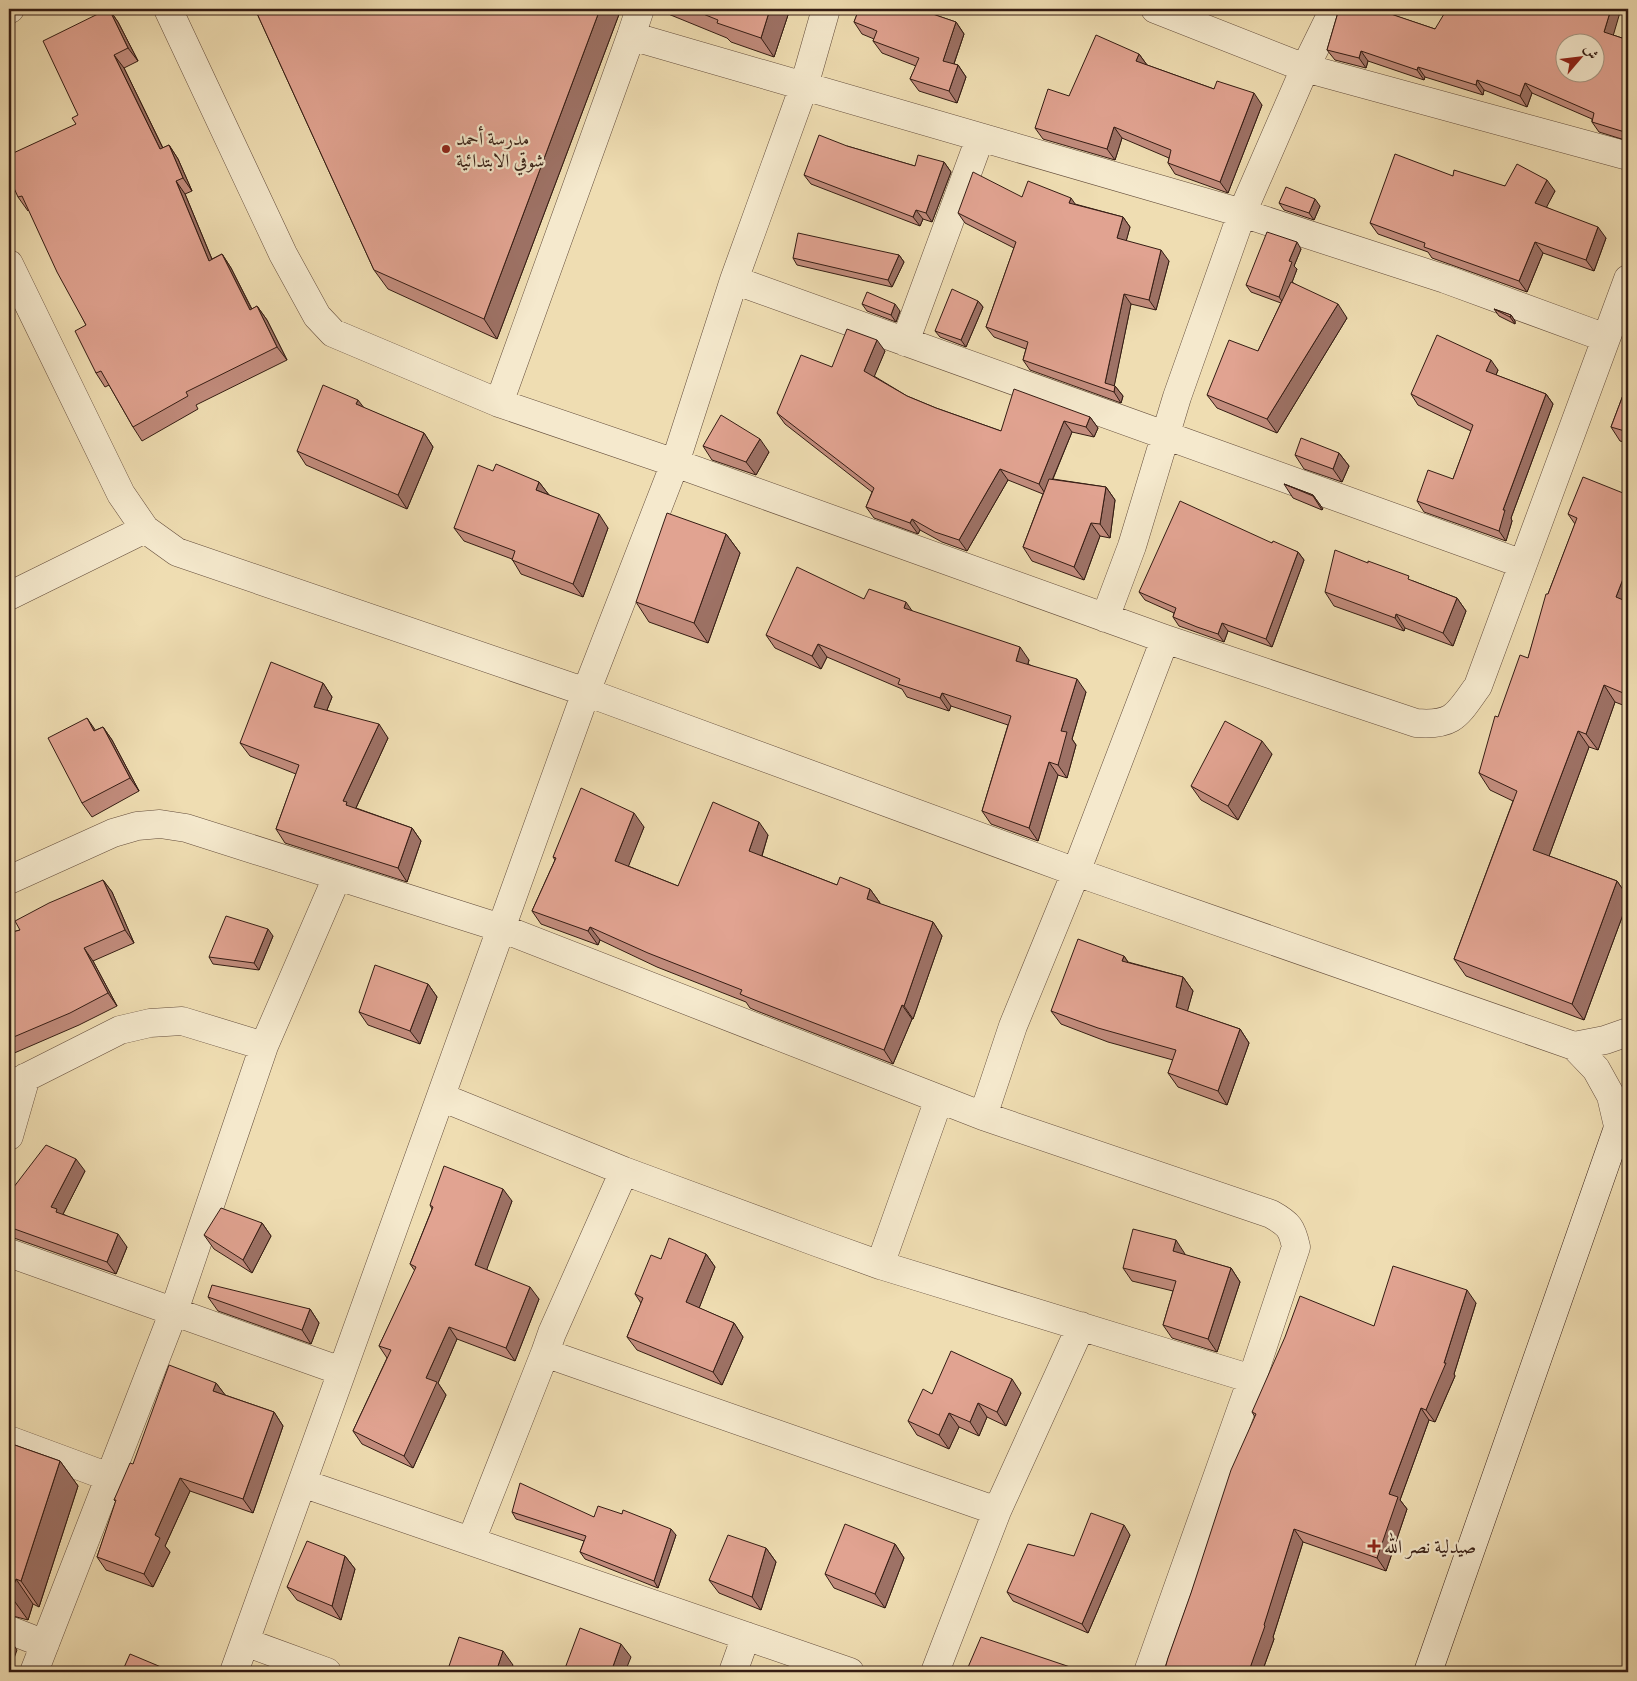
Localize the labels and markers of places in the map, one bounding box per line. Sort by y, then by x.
place label: مدرسة أحمد شوقي الابتدائية [456,126,544,176]
marker: مدرسة أحمد شوقي الابتدائية [440,143,452,155]
place label: صيدلية نصر الله [1384,1532,1476,1560]
marker: صيدلية نصر الله [1368,1540,1380,1552]

